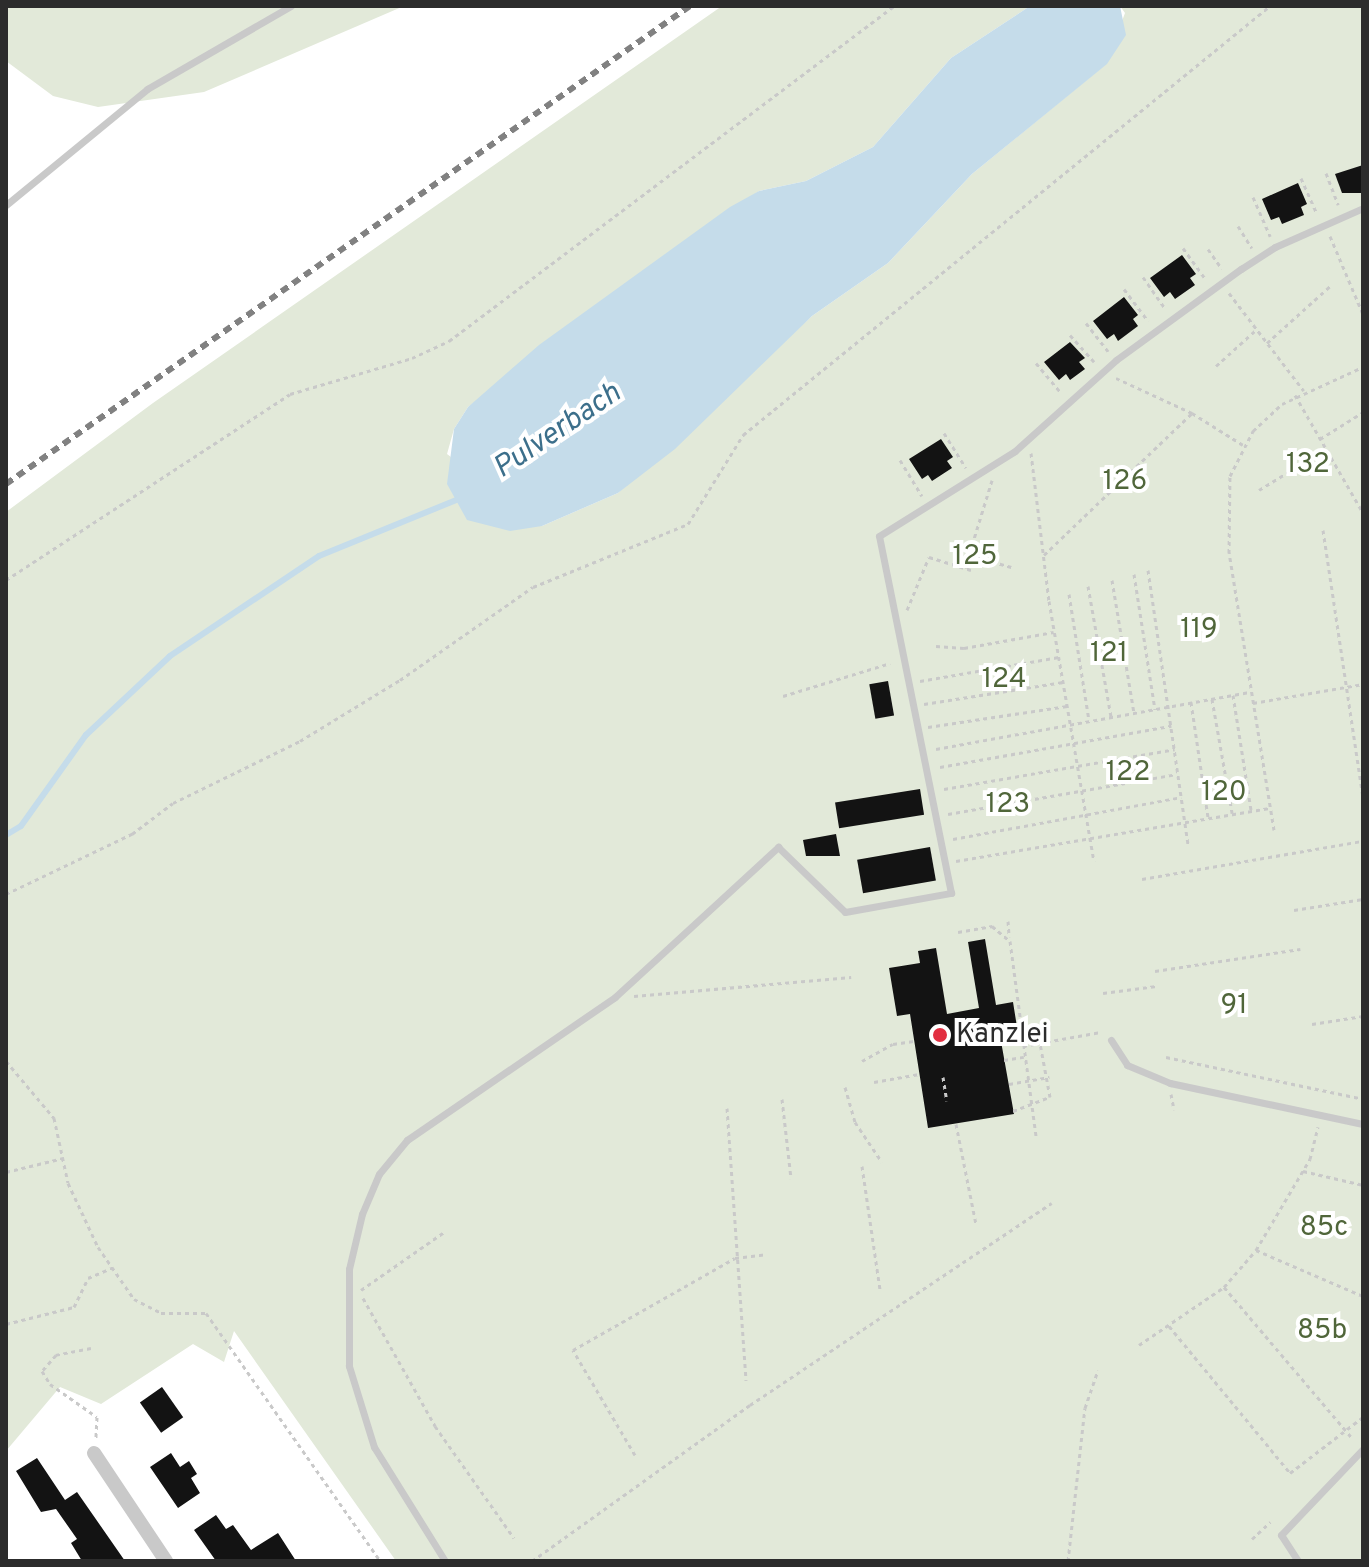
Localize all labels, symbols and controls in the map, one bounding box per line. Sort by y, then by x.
water label: Pulverbach [488,376,628,488]
park label: 132 [1286,448,1330,482]
park label: 126 [1103,465,1147,499]
park label: 125 [953,540,997,574]
park label: 119 [1180,613,1218,647]
park label: 121 [1090,637,1128,671]
park label: 124 [982,663,1026,697]
park label: 122 [1106,756,1150,790]
park label: 120 [1201,776,1247,810]
park label: 123 [986,788,1030,822]
park label: 91 [1220,989,1248,1023]
place label: Kanzlei [956,1018,1049,1052]
marker: Kanzlei [931,1026,949,1044]
park label: 85c [1300,1211,1348,1245]
park label: 85b [1297,1314,1347,1348]

